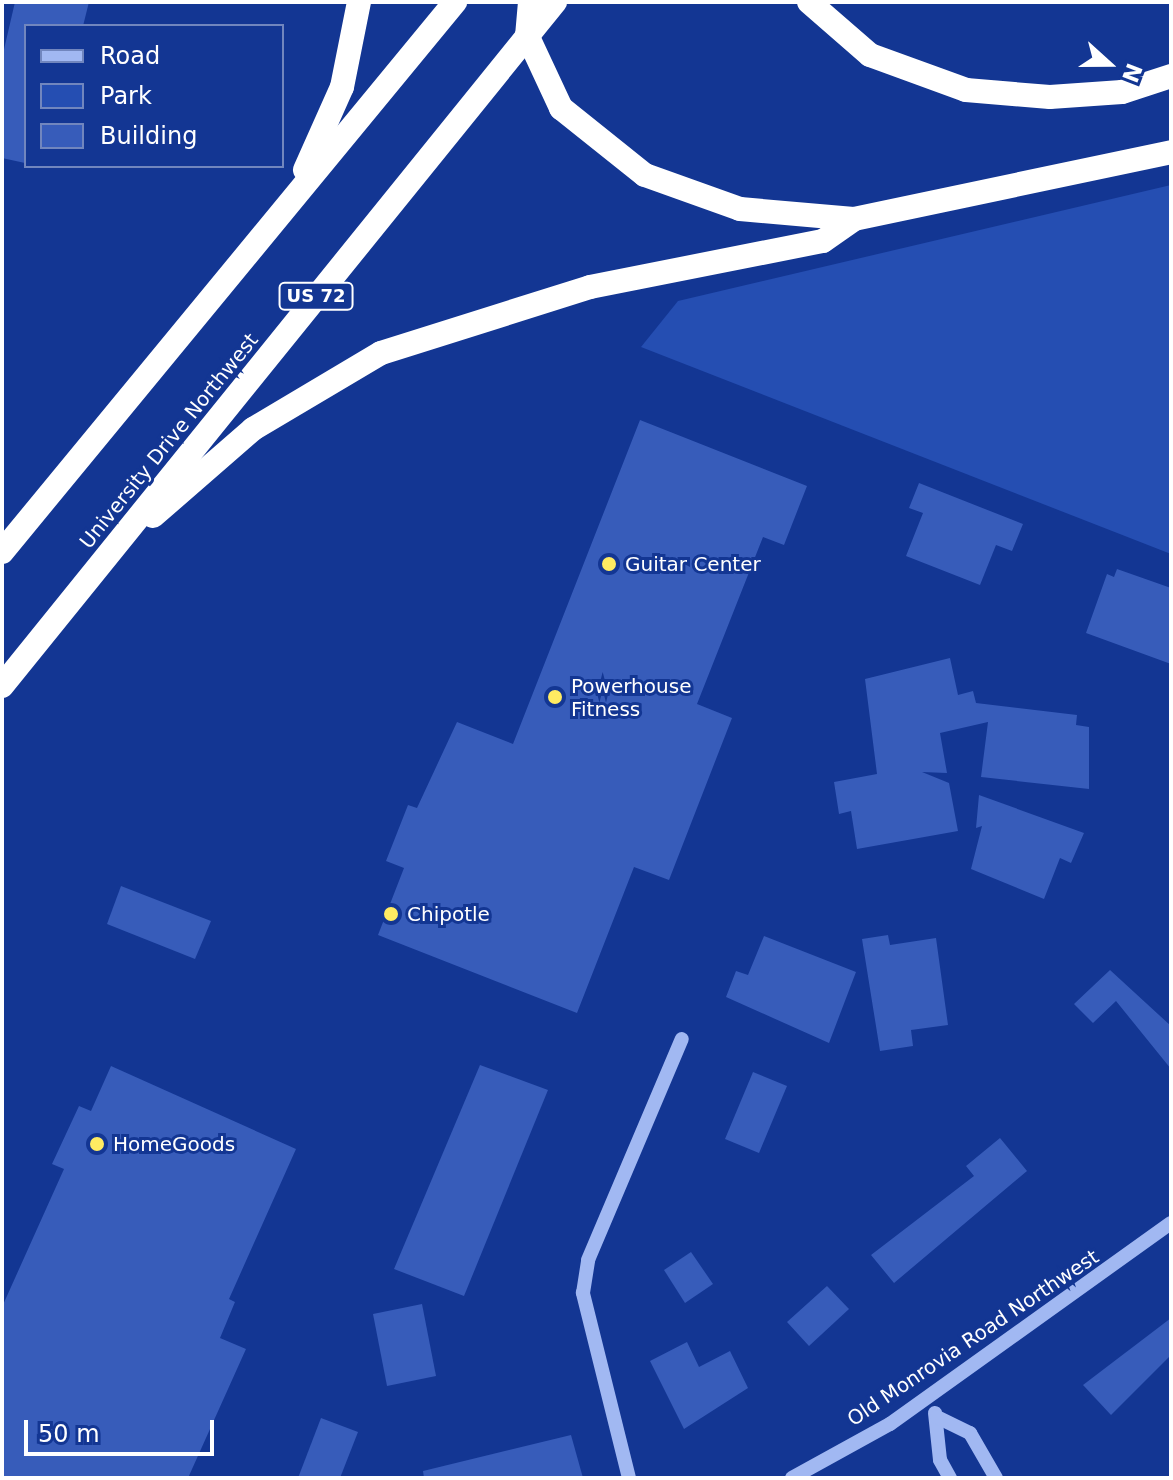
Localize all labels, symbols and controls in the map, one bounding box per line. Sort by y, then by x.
legend [24,24,284,168]
north arrow [1069,24,1149,104]
text: Road [100,42,160,70]
text: N [1117,60,1147,86]
text: Park [100,82,152,110]
text: Building [100,122,197,150]
road number: US 72 [278,282,354,310]
street label: University Drive Northwest [75,329,263,553]
place label: Guitar Center [625,552,761,576]
marker: Guitar Center [600,555,618,573]
place label: Powerhouse Fitness [571,674,691,721]
marker: Powerhouse Fitness [546,688,564,706]
place label: Chipotle [407,902,490,926]
marker: Chipotle [382,905,400,923]
place label: HomeGoods [113,1132,235,1156]
marker: HomeGoods [88,1135,106,1153]
street label: Old Monrovia Road Northwest [843,1245,1103,1431]
scale bar [28,1404,218,1454]
text: 50 m [38,1420,100,1448]

